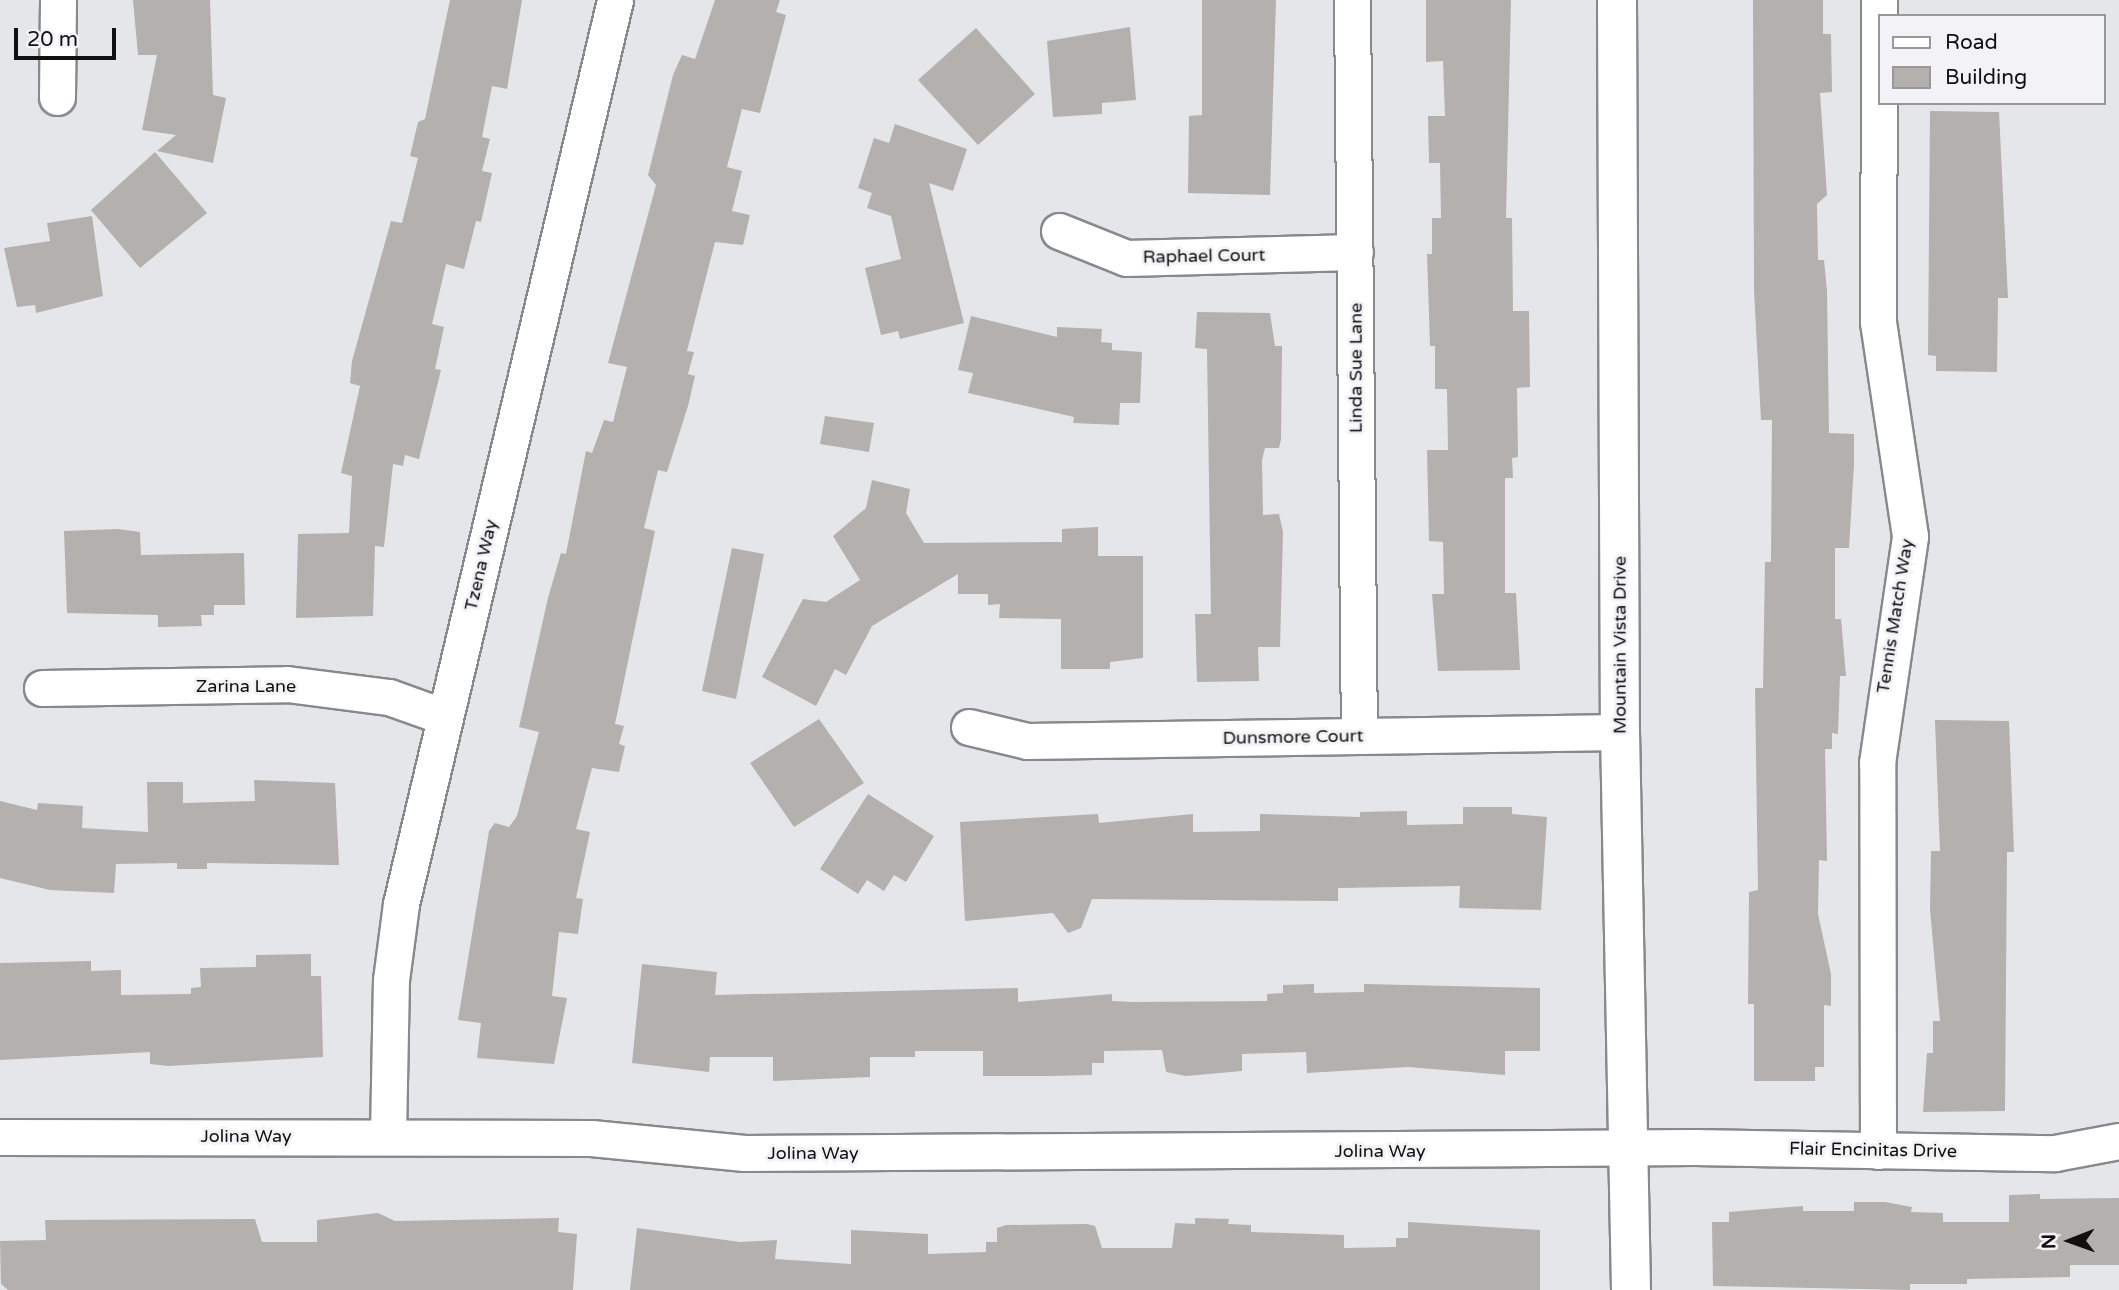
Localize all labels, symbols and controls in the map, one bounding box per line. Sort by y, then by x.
scale bar [18,14,119,58]
legend [1878,14,2105,105]
text: 20 m [27,27,78,52]
text: Road [1945,30,1998,55]
text: Building [1945,65,2027,90]
street label: Raphael Court [1143,244,1265,268]
street label: Linda Sue Lane [1345,303,1367,433]
street label: Tzena Way [460,517,502,613]
street label: Tennis Match Way [1872,537,1918,695]
street label: Mountain Vista Drive [1609,556,1631,734]
street label: Zarina Lane [196,675,296,697]
street label: Dunsmore Court [1222,725,1364,749]
street label: Jolina Way [200,1125,292,1147]
street label: Flair Encinitas Drive [1789,1138,1957,1162]
street label: Jolina Way [1334,1140,1426,1162]
street label: Jolina Way [767,1142,859,1164]
north arrow [2035,1206,2105,1276]
text: N [2038,1234,2060,1249]

